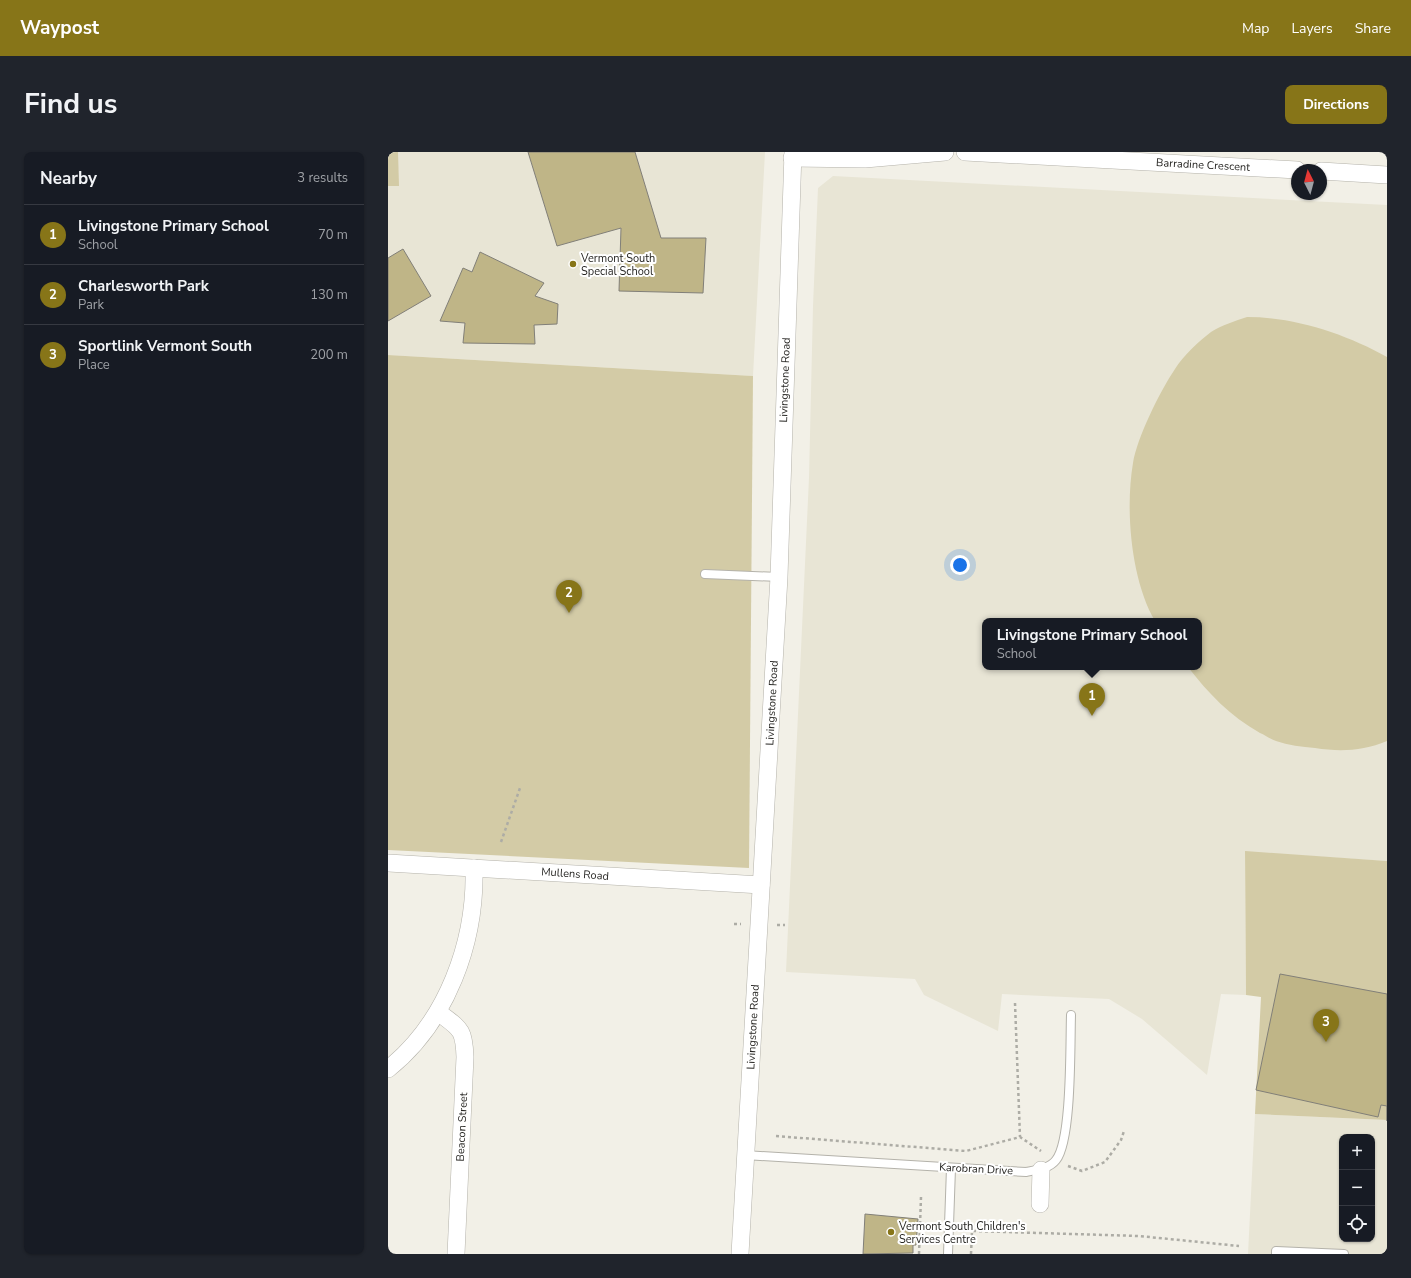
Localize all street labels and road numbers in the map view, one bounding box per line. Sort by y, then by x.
street label: Barradine Crescent [1156,155,1251,175]
street label: Livingstone Road [776,337,794,423]
street label: Livingstone Road [762,660,782,746]
street label: Mullens Road [541,864,609,884]
street label: Livingstone Road [743,984,763,1070]
street label: Beacon Street [453,1092,471,1162]
street label: Karobran Drive [939,1160,1013,1178]

